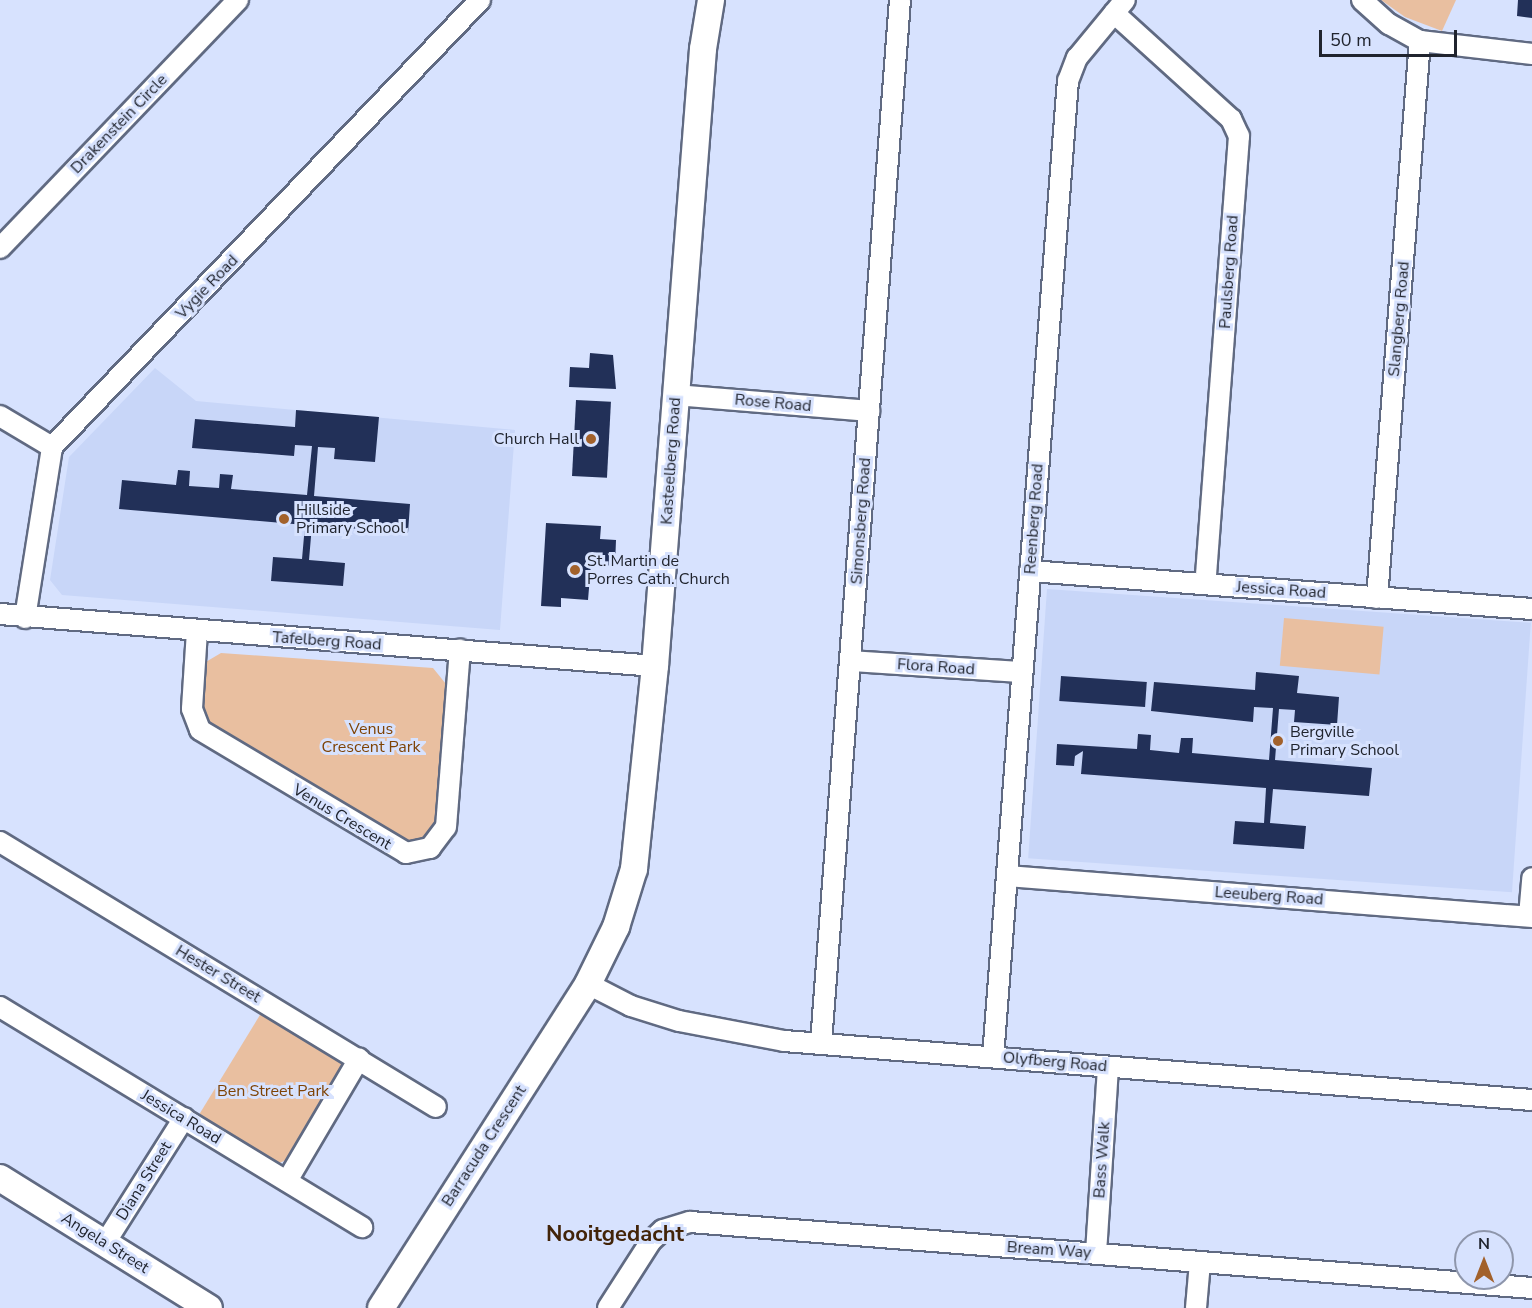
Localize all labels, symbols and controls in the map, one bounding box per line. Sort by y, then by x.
scale bar [1322,18,1460,56]
text: 50 m [1330,28,1372,52]
street label: Drakenstein Circle [67,70,171,178]
street label: Paulsberg Road [1215,215,1243,329]
street label: Vygie Road [172,251,242,323]
street label: Slangberg Road [1384,261,1414,377]
street label: Rose Road [734,390,812,416]
street label: Kasteelberg Road [657,397,685,525]
place label: Church Hall [494,429,579,449]
marker: Church Hall [584,432,598,446]
street label: Simonsberg Road [847,457,875,585]
street label: Reenberg Road [1021,463,1047,575]
place label: Hillside Primary School [296,500,405,538]
marker: Hillside Primary School [277,512,291,526]
place label: St. Martin de Porres Cath. Church [587,551,730,589]
marker: St. Martin de Porres Cath. Church [568,563,582,577]
street label: Jessica Road [1235,577,1327,603]
street label: Tafelberg Road [272,628,382,654]
street label: Flora Road [897,655,975,679]
park label: Venus Crescent Park [321,719,421,757]
place label: Bergville Primary School [1290,722,1399,760]
marker: Bergville Primary School [1271,734,1285,748]
street label: Venus Crescent [289,780,395,854]
street label: Leeuberg Road [1214,883,1324,909]
street label: Hester Street [172,941,264,1007]
street label: Olyfberg Road [1002,1048,1108,1076]
park label: Ben Street Park [217,1081,329,1101]
street label: Barracuda Crescent [438,1082,530,1210]
street label: Jessica Road [138,1086,224,1148]
street label: Bass Walk [1090,1121,1114,1199]
street label: Diana Street [112,1138,176,1224]
street label: Angela Street [58,1208,152,1278]
district label: Nooitgedacht [546,1222,684,1248]
north arrow [1454,1230,1514,1290]
text: N [1478,1233,1490,1255]
street label: Bream Way [1006,1237,1092,1263]

